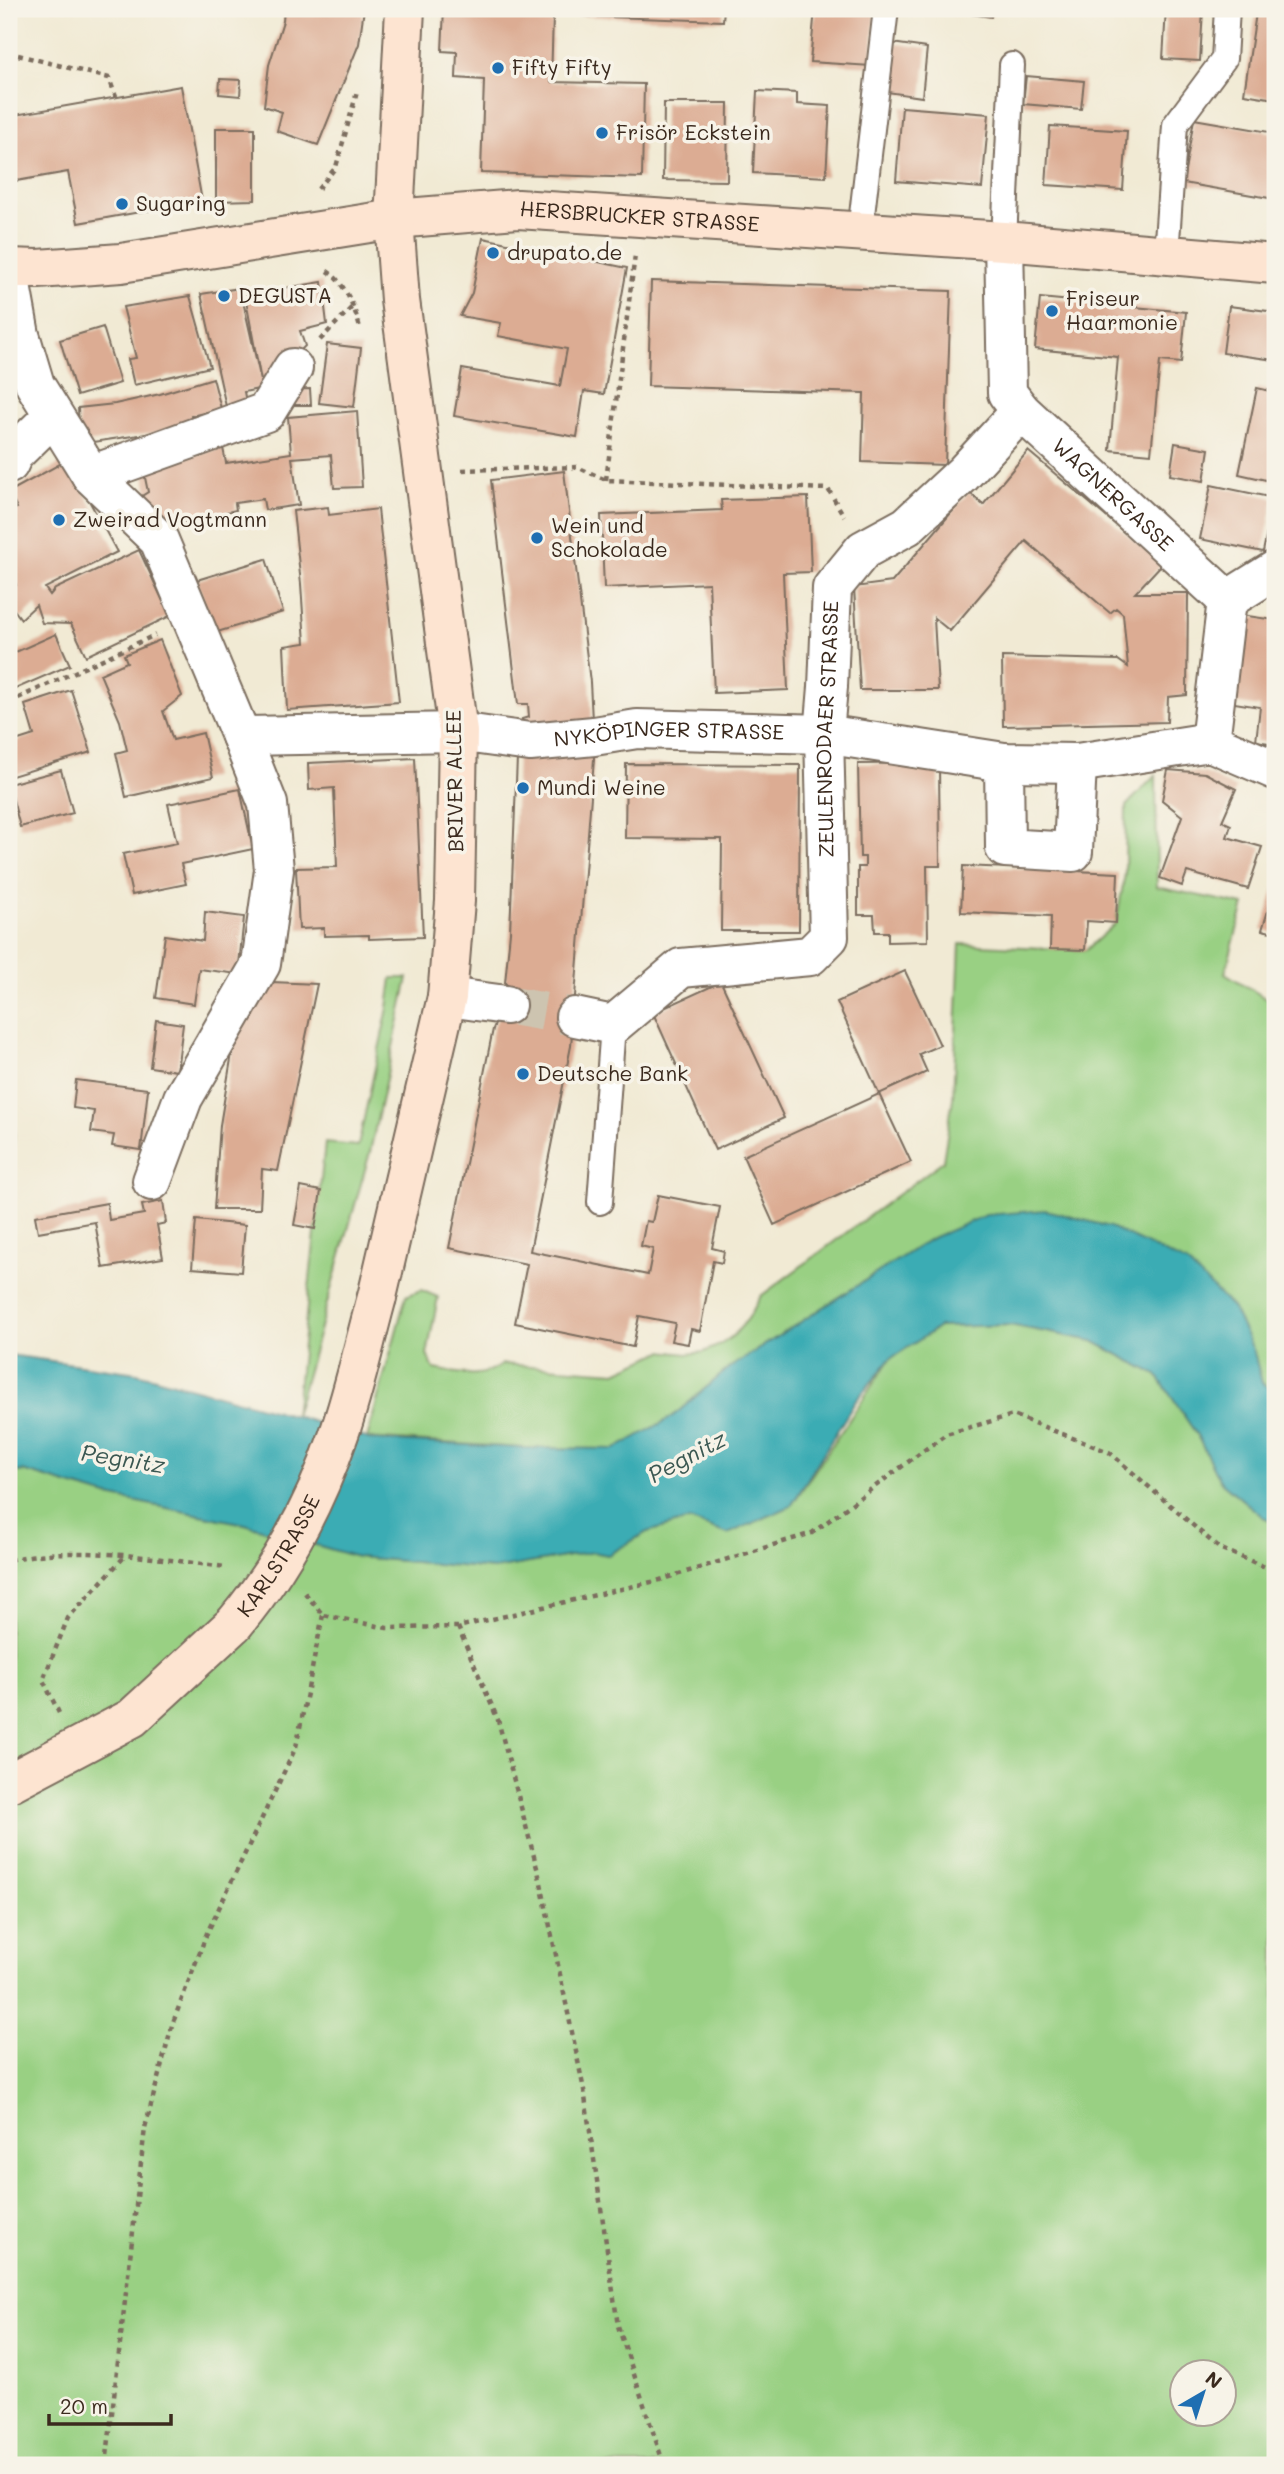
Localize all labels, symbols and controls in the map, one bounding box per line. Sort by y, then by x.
place label: Fifty Fifty [512,53,612,80]
marker: Fifty Fifty [490,60,506,76]
place label: Frisör Eckstein [616,118,771,145]
marker: Frisör Eckstein [594,125,610,141]
place label: Sugaring [136,189,225,216]
street label: HERSBRUCKER STRASSE [519,194,760,237]
marker: Sugaring [114,196,130,212]
place label: drupato.de [507,238,623,265]
marker: drupato.de [485,245,501,261]
place label: DEGUSTA [238,281,332,308]
place label: Friseur Haarmonie [1066,284,1178,335]
marker: DEGUSTA [216,288,232,304]
marker: Friseur Haarmonie [1044,303,1060,319]
street label: WAGNERGASSE [1047,431,1180,556]
place label: Zweirad Vogtmann [73,505,267,532]
place label: Wein und Schokolade [551,511,668,562]
marker: Zweirad Vogtmann [51,512,67,528]
marker: Wein und Schokolade [529,530,545,546]
street label: ZEULENRODAER STRASSE [809,600,843,858]
street label: BRIVER ALLEE [439,710,468,852]
street label: NYKÖPINGER STRASSE [552,714,785,752]
place label: Mundi Weine [537,773,666,800]
marker: Mundi Weine [515,780,531,796]
place label: Deutsche Bank [537,1059,688,1086]
marker: Deutsche Bank [515,1066,531,1082]
water label: Pegnitz [642,1423,731,1489]
water label: Pegnitz [79,1437,167,1479]
street label: KARLSTRASSE [230,1490,325,1622]
north arrow [1168,2358,1238,2428]
text: N [1201,2365,1227,2394]
scale bar [49,2383,172,2427]
text: 20 m [60,2392,108,2419]

